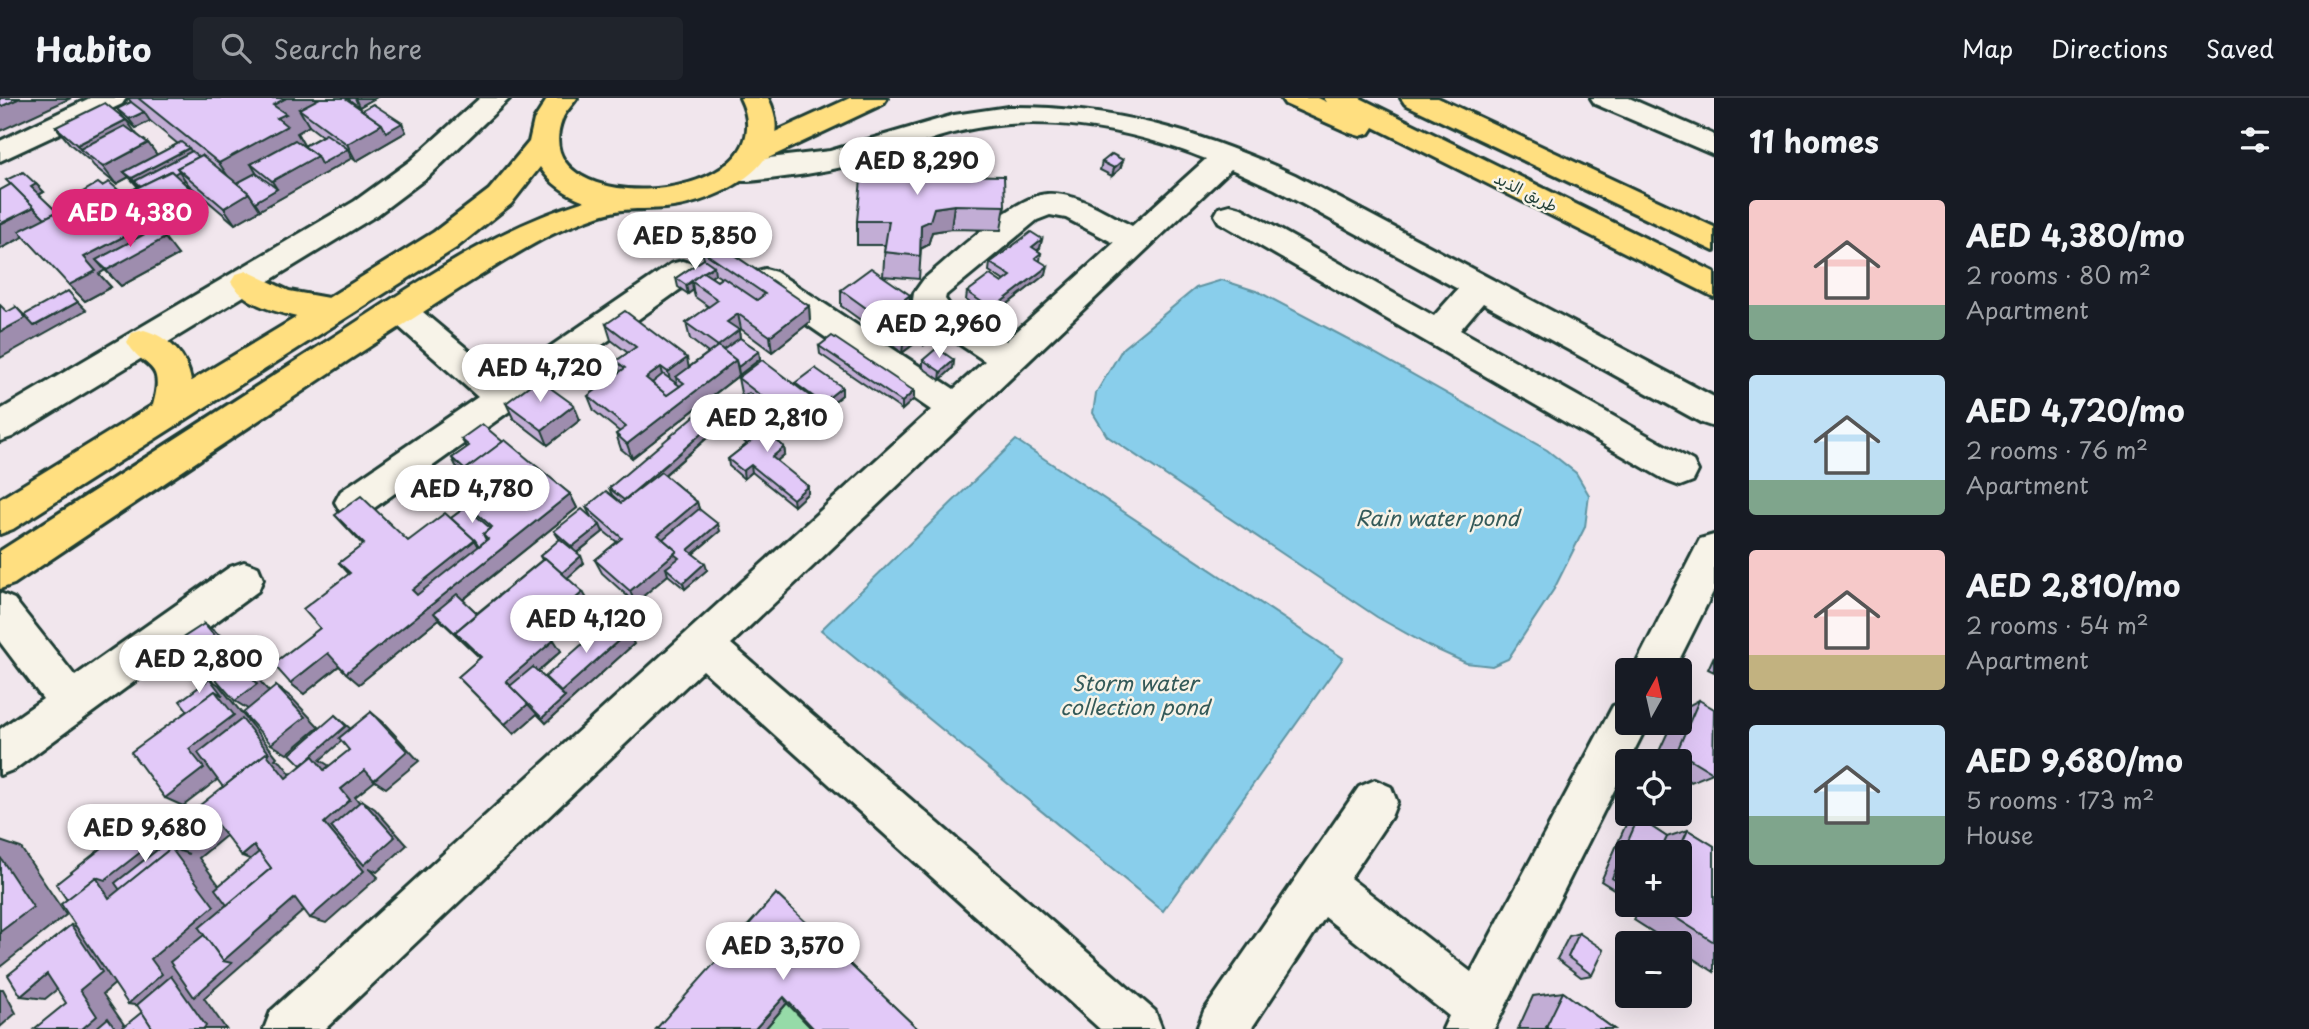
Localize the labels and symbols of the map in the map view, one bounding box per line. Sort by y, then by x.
pin: AED 8,290 [837,138,997,197]
street label: طريق الذيد [1491,165,1562,217]
pin: AED 4,380 [50,190,210,249]
pin: AED 5,850 [615,212,775,272]
pin: AED 2,960 [859,300,1019,360]
pin: AED 4,720 [460,344,620,404]
pin: AED 2,810 [687,394,847,454]
pin: AED 4,780 [392,466,552,525]
water label: Rain water pond [1355,501,1522,533]
pin: AED 4,120 [506,596,666,655]
pin: AED 2,800 [119,636,279,695]
north arrow [1615,658,1692,735]
water label: Storm water collection pond [1060,666,1213,722]
pin: AED 9,680 [65,804,225,864]
pin: AED 3,570 [703,922,863,982]

